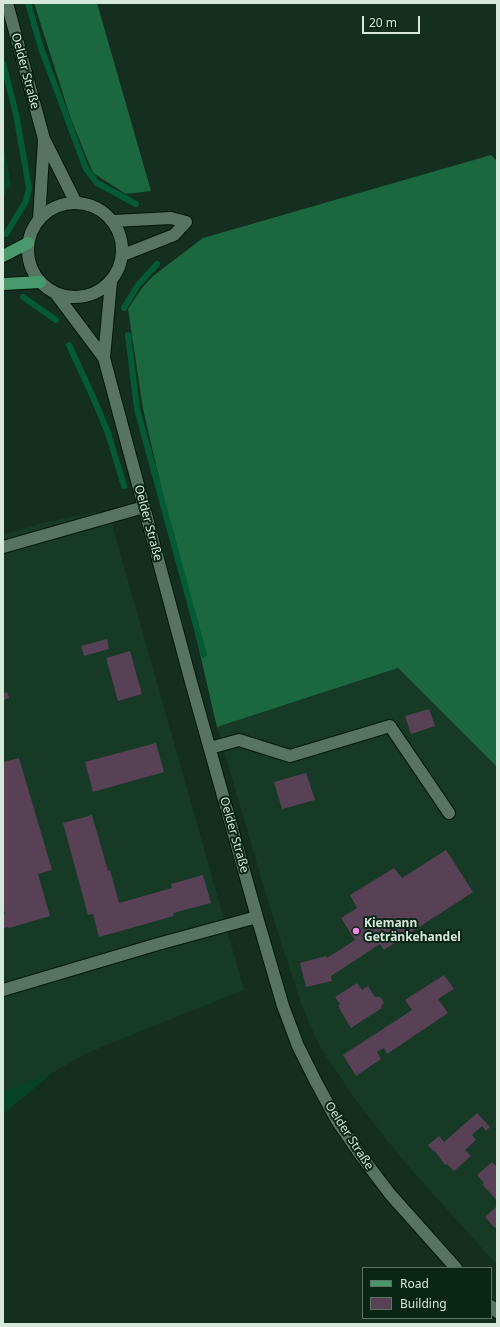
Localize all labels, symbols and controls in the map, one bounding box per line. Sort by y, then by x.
scale bar [364,8,422,34]
text: 20 m [369,14,397,31]
street label: Oelder Straße [8,31,42,111]
street label: Oelder Straße [131,483,165,563]
street label: Oelder Straße [216,795,252,875]
place label: Kiemann Getränkehandel [364,917,461,945]
marker: Kiemann Getränkehandel [351,926,361,936]
street label: Oelder Straße [322,1099,376,1173]
legend [362,1267,492,1319]
text: Road [400,1275,429,1292]
text: Building [400,1295,447,1312]

